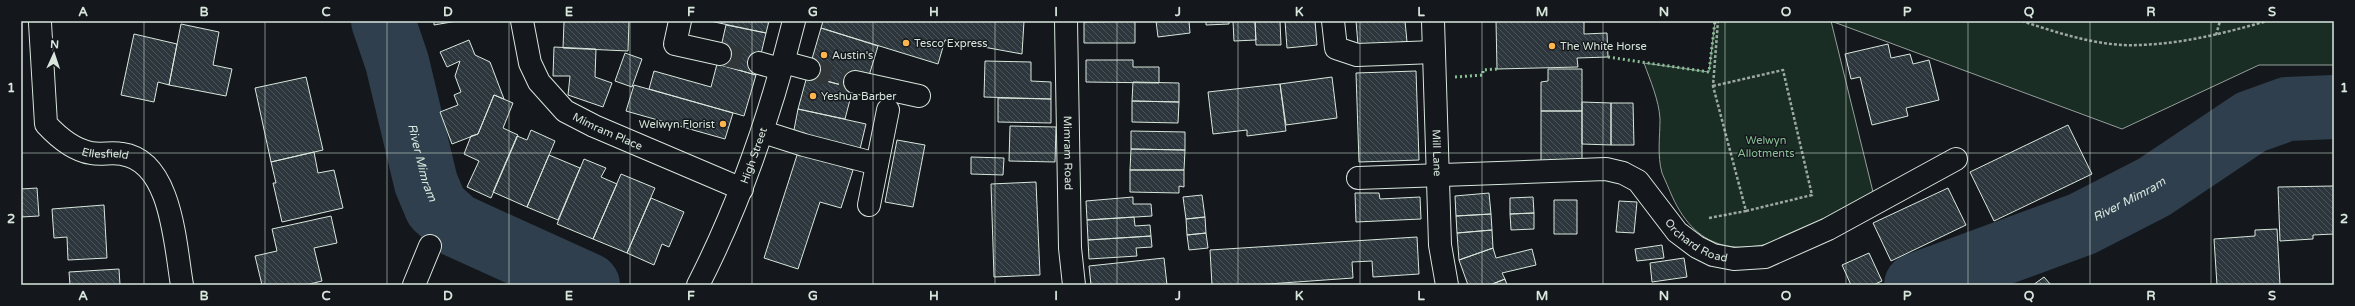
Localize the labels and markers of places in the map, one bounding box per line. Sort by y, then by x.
place label: Tesco Express [914,37,988,50]
marker: Tesco Express [901,38,911,48]
place label: The White Horse [1560,40,1647,53]
marker: The White Horse [1547,41,1557,51]
place label: Austin's [832,49,873,62]
marker: Austin's [819,50,829,60]
place label: Yeshua Barber [821,90,897,103]
marker: Yeshua Barber [808,91,818,101]
place label: Welwyn Florist [639,118,715,131]
marker: Welwyn Florist [718,119,728,129]

